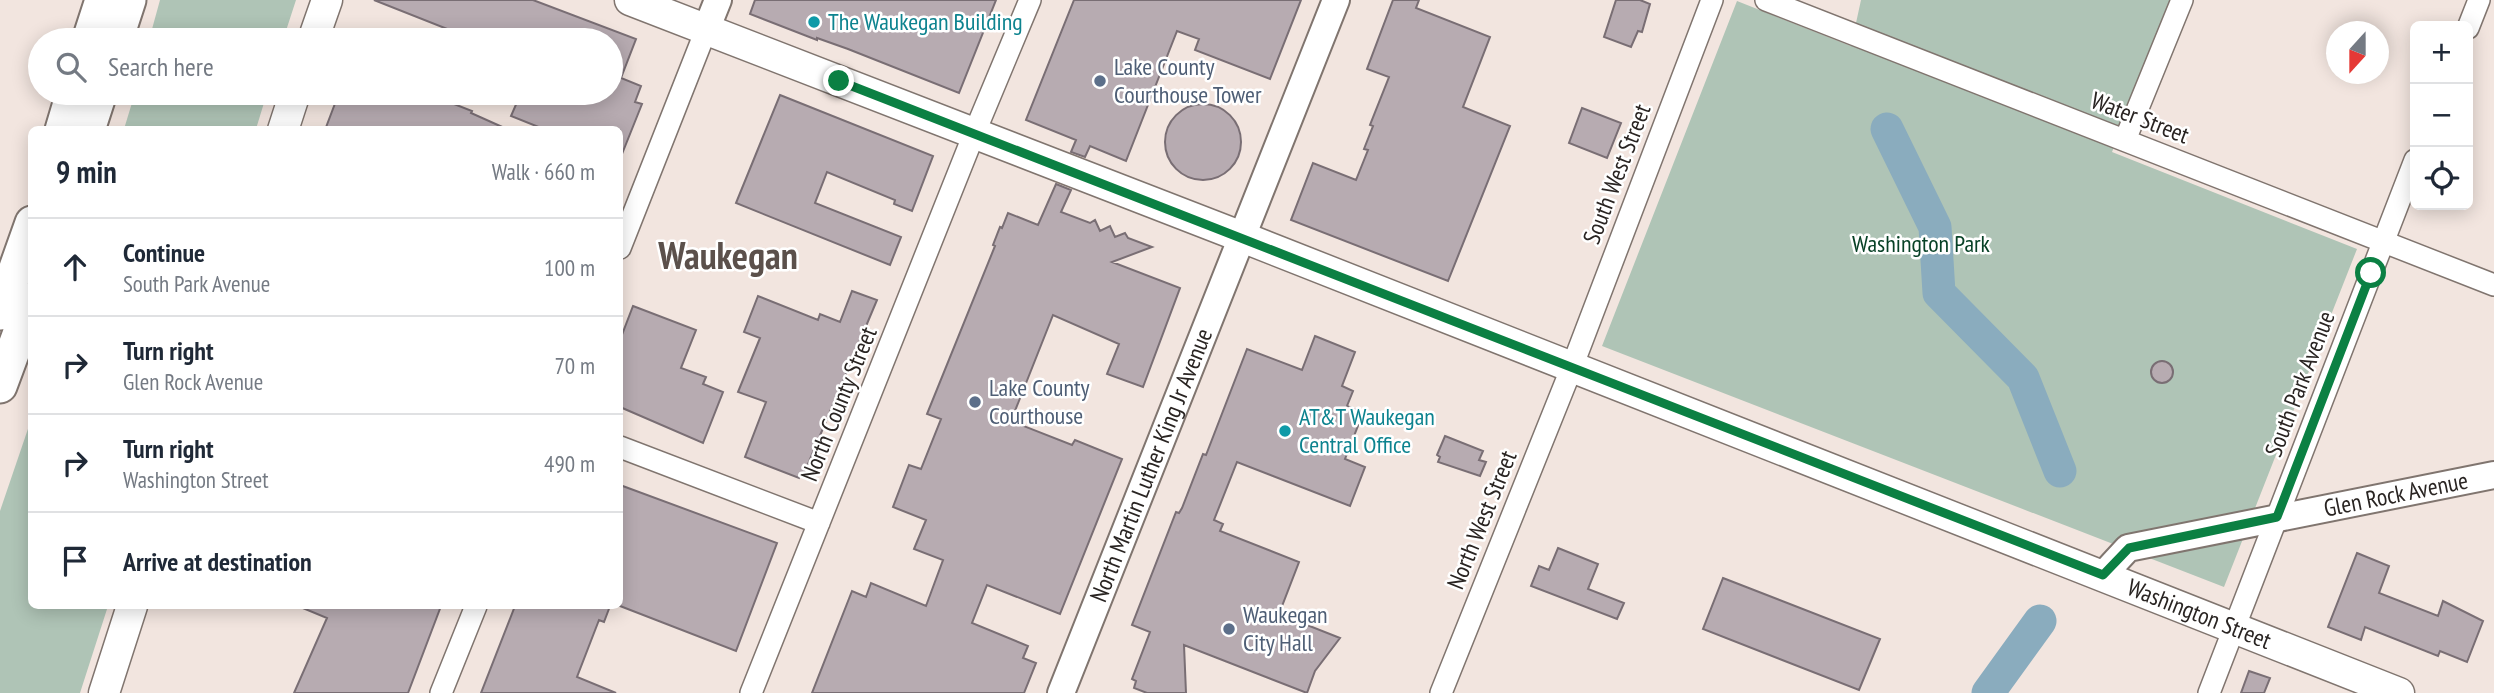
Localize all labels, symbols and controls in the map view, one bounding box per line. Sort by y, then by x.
place label: The Waukegan Building [828,6,1023,37]
marker: The Waukegan Building [806,14,822,30]
north arrow [2326,21,2389,84]
map controls [2410,21,2473,210]
button: + [2410,21,2473,84]
search box [28,28,623,105]
icon: search [52,48,90,86]
text: Search here [108,50,214,83]
place label: Lake County Courthouse Tower [1114,51,1262,110]
route end [823,65,854,96]
marker: Lake County Courthouse Tower [1092,73,1108,89]
button: − [2410,84,2473,147]
street label: Water Street [2087,85,2194,151]
street label: South West Street [1576,99,1658,248]
button: locate [2410,147,2473,210]
text: 9 min [56,152,117,191]
text: Walk · 660 m [492,157,595,186]
park label: Washington Park [1852,228,1991,259]
district label: Waukegan [657,230,798,279]
text: Continue [123,236,205,269]
icon: ahead [56,248,94,286]
text: 100 m [544,253,595,282]
route start [2355,257,2386,288]
text: South Park Avenue [123,269,270,298]
street label: South Park Avenue [2258,307,2342,461]
street label: North County Street [793,322,884,486]
street label: North Martin Luther King Jr Avenue [1083,324,1219,606]
text: Turn right [123,334,214,367]
icon: right [56,346,94,384]
text: 70 m [554,351,595,380]
text: Glen Rock Avenue [123,367,263,396]
place label: Lake County Courthouse [989,372,1089,431]
marker: Lake County Courthouse [967,394,983,410]
place label: AT&T Waukegan Central Office [1299,401,1435,460]
marker: AT&T Waukegan Central Office [1277,423,1293,439]
text: Turn right [123,432,214,465]
icon: right [56,444,94,482]
street label: North West Street [1440,446,1524,594]
text: 490 m [544,449,595,478]
text: Washington Street [123,465,268,494]
street label: Glen Rock Avenue [2321,465,2471,524]
icon: arrive [56,542,94,580]
text: Arrive at destination [123,545,312,578]
street label: Washington Street [2123,571,2276,656]
place label: Waukegan City Hall [1243,599,1328,658]
marker: Waukegan City Hall [1221,621,1237,637]

